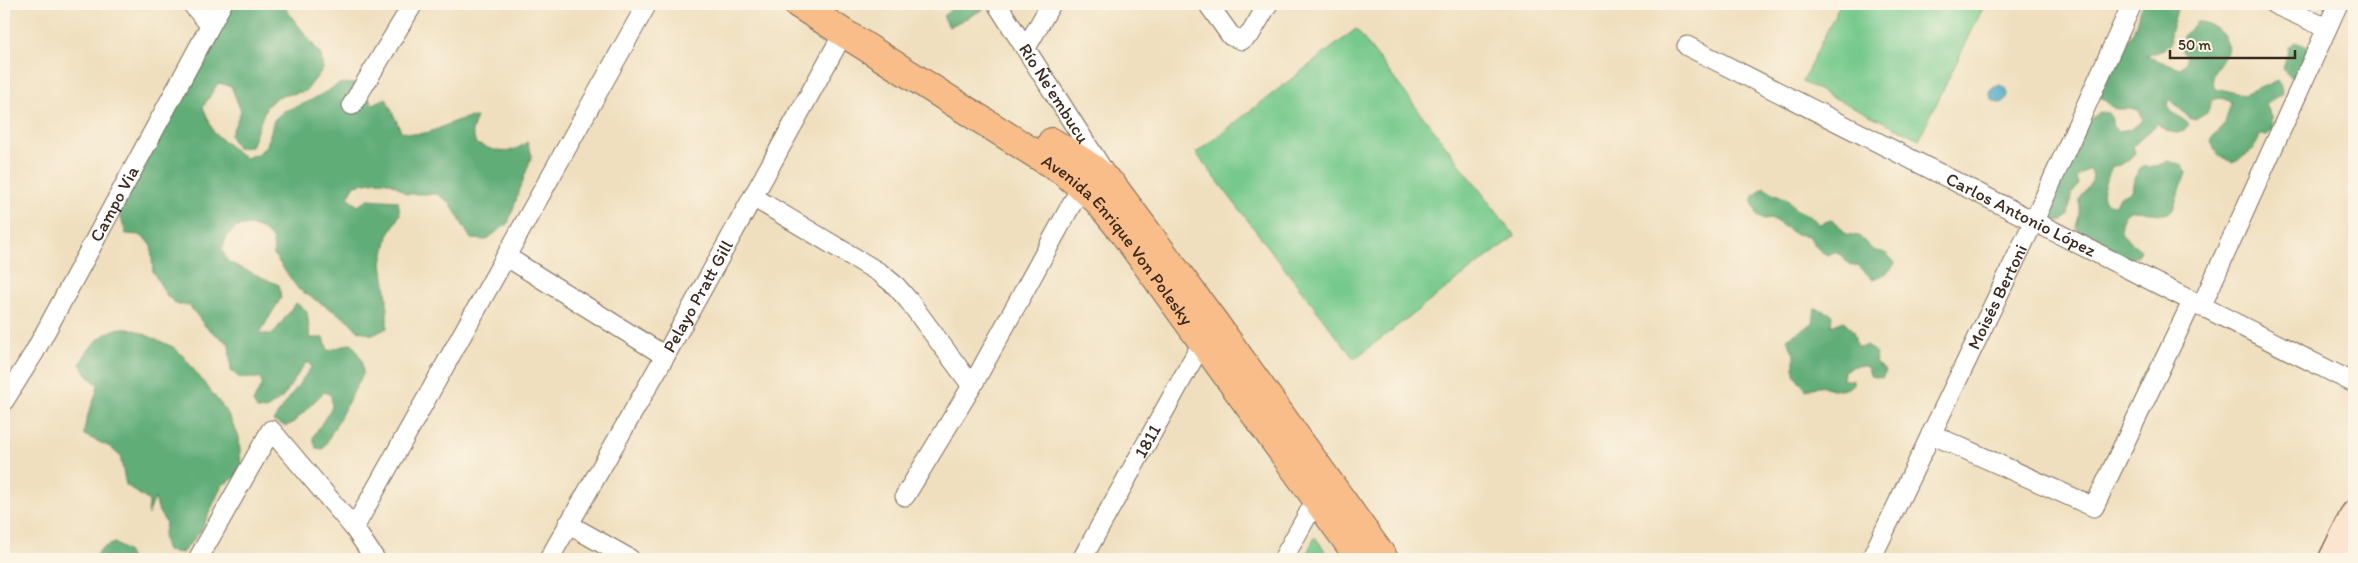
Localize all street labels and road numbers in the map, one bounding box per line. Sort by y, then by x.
street label: Río Ñe'embucu [1014,39,1094,148]
street label: Avenida Enrique Von Polesky [1038,150,1198,330]
street label: Campo Via [85,162,144,246]
street label: Carlos Antonio López [1942,168,2099,262]
street label: Pelayo Pratt Gill [658,236,738,356]
street label: Moisés Bertoni [1963,241,2032,353]
street label: 1811 [1129,420,1166,462]

